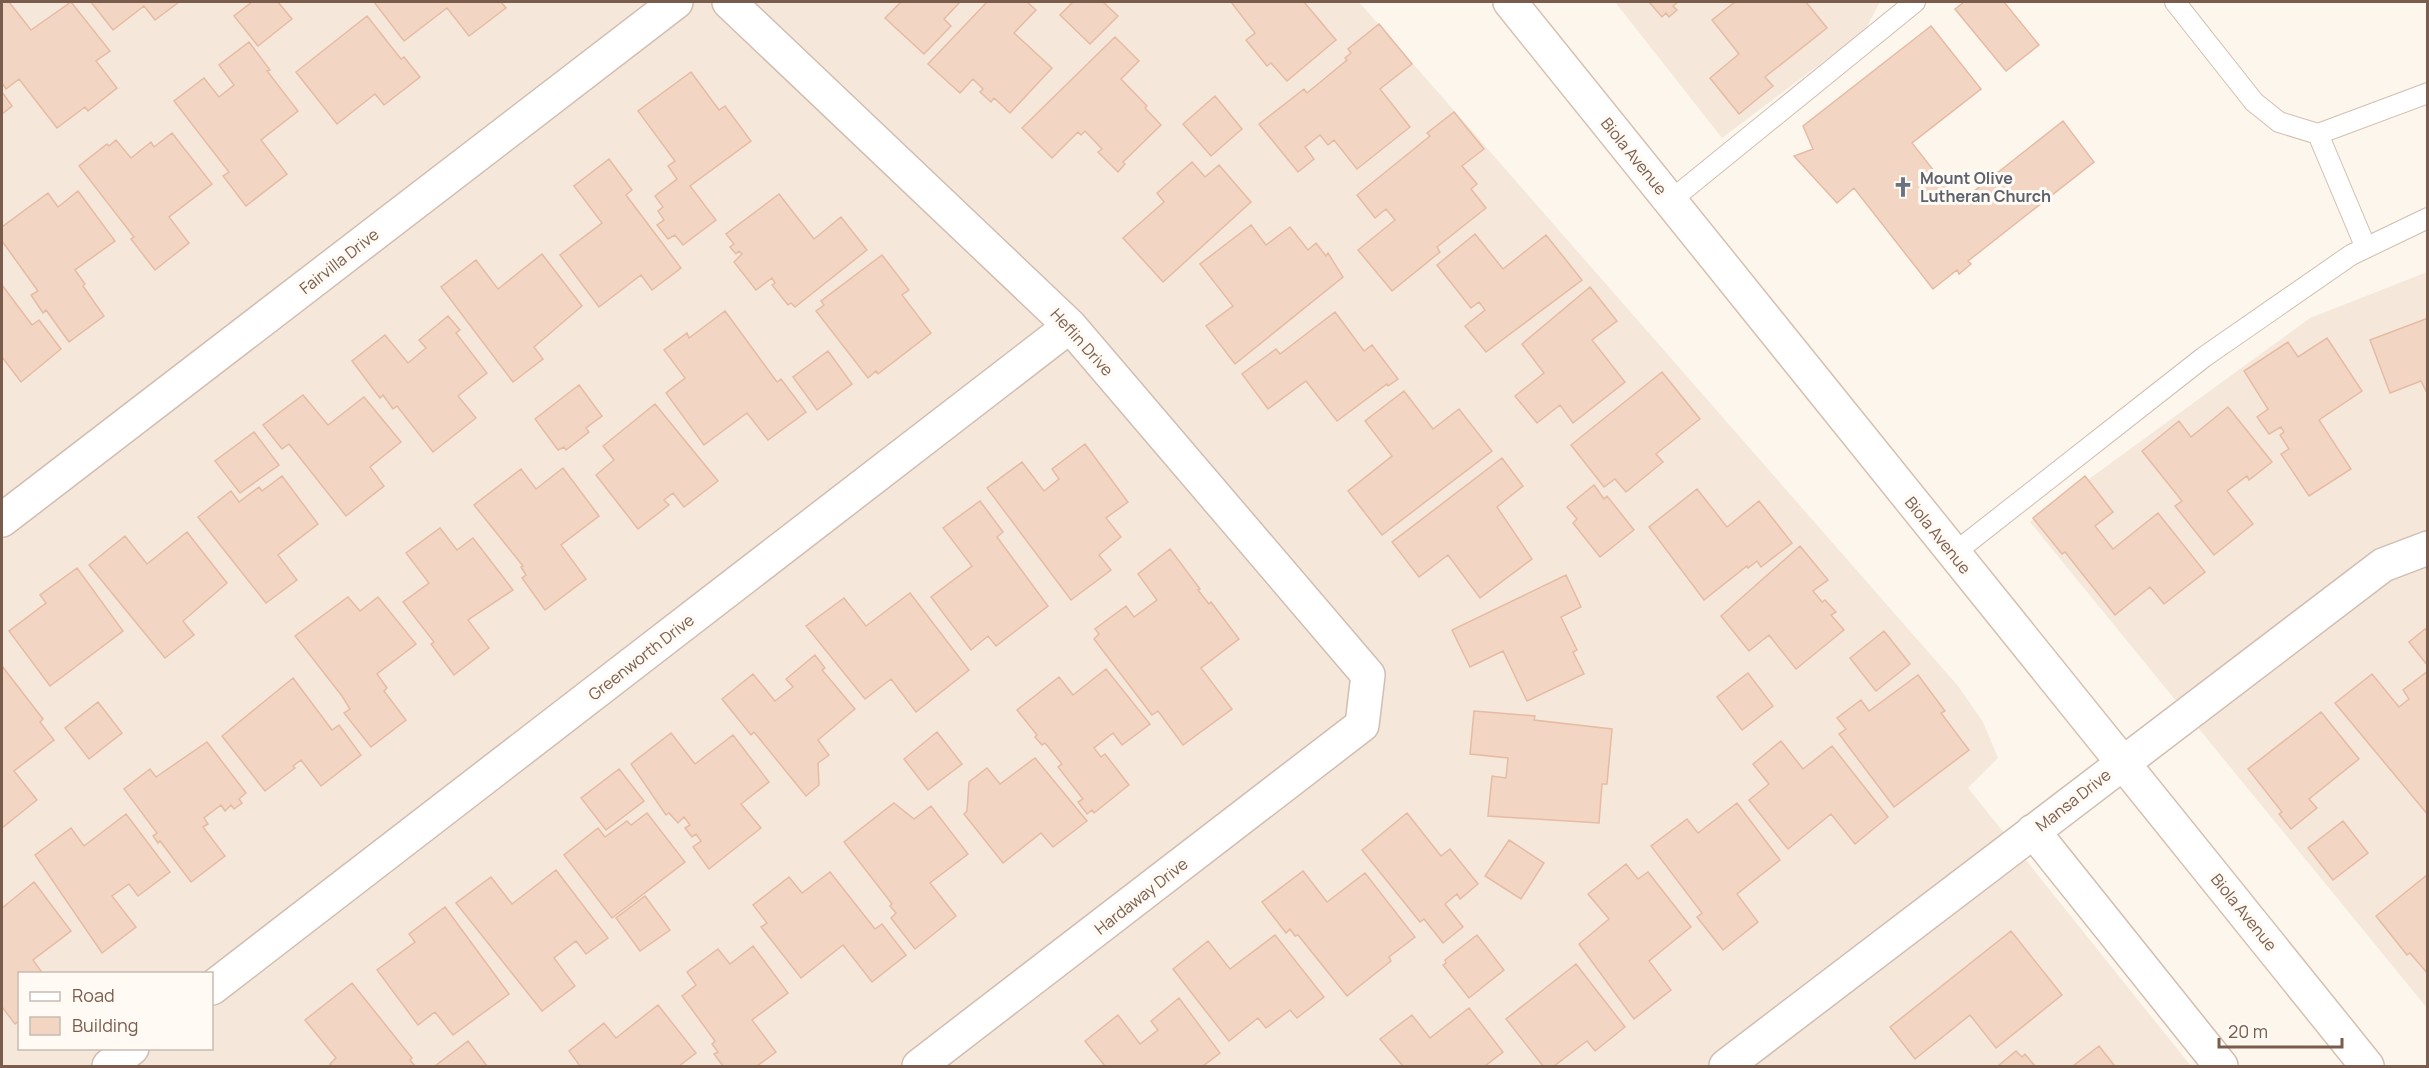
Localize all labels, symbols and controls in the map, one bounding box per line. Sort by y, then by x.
street label: Biola Avenue [1596,113,1672,199]
place label: Mount Olive Lutheran Church [1920,167,2051,207]
church icon: Mount Olive Lutheran Church [1891,175,1915,199]
street label: Fairvilla Drive [295,223,383,299]
street label: Heflin Drive [1046,303,1118,381]
street label: Biola Avenue [1900,492,1976,578]
street label: Greenworth Drive [584,609,698,705]
street label: Mansa Drive [2031,764,2115,836]
street label: Hardaway Drive [1090,853,1192,939]
street label: Biola Avenue [2206,869,2282,955]
legend [18,972,213,1050]
text: Road [72,983,115,1007]
scale bar [2219,1011,2342,1049]
text: Building [72,1013,138,1037]
text: 20 m [2228,1019,2268,1043]

